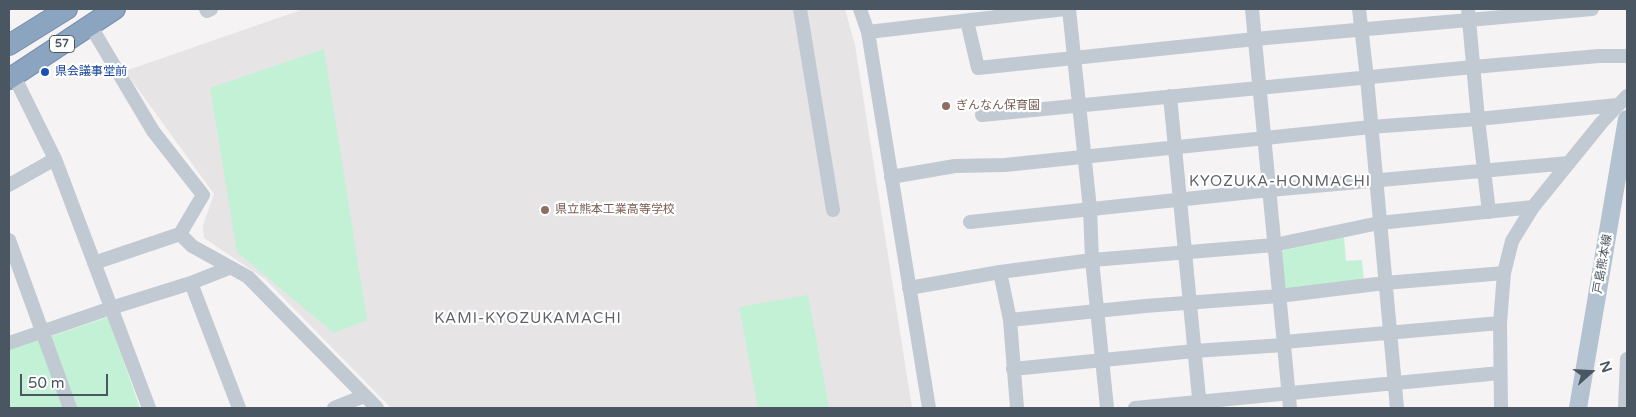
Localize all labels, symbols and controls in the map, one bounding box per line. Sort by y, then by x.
road number: 57 [50,36,74,52]
place label: 県会議事堂前 [55,65,127,79]
marker: 県会議事堂前 [39,66,51,78]
place label: ぎんなん保育園 [956,99,1040,113]
marker: ぎんなん保育園 [940,100,952,112]
district label: KYOZUKA-HONMACHI [1187,173,1373,191]
place label: 県立熊本工業高等学校 [555,203,675,217]
marker: 県立熊本工業高等学校 [539,204,551,216]
street label: 戸島熊本線 [1591,233,1615,295]
district label: KAMI-KYOZUKAMACHI [432,310,624,328]
north arrow [1566,347,1616,397]
text: N [1596,359,1616,375]
scale bar [22,364,110,396]
text: 50 m [28,374,65,392]

